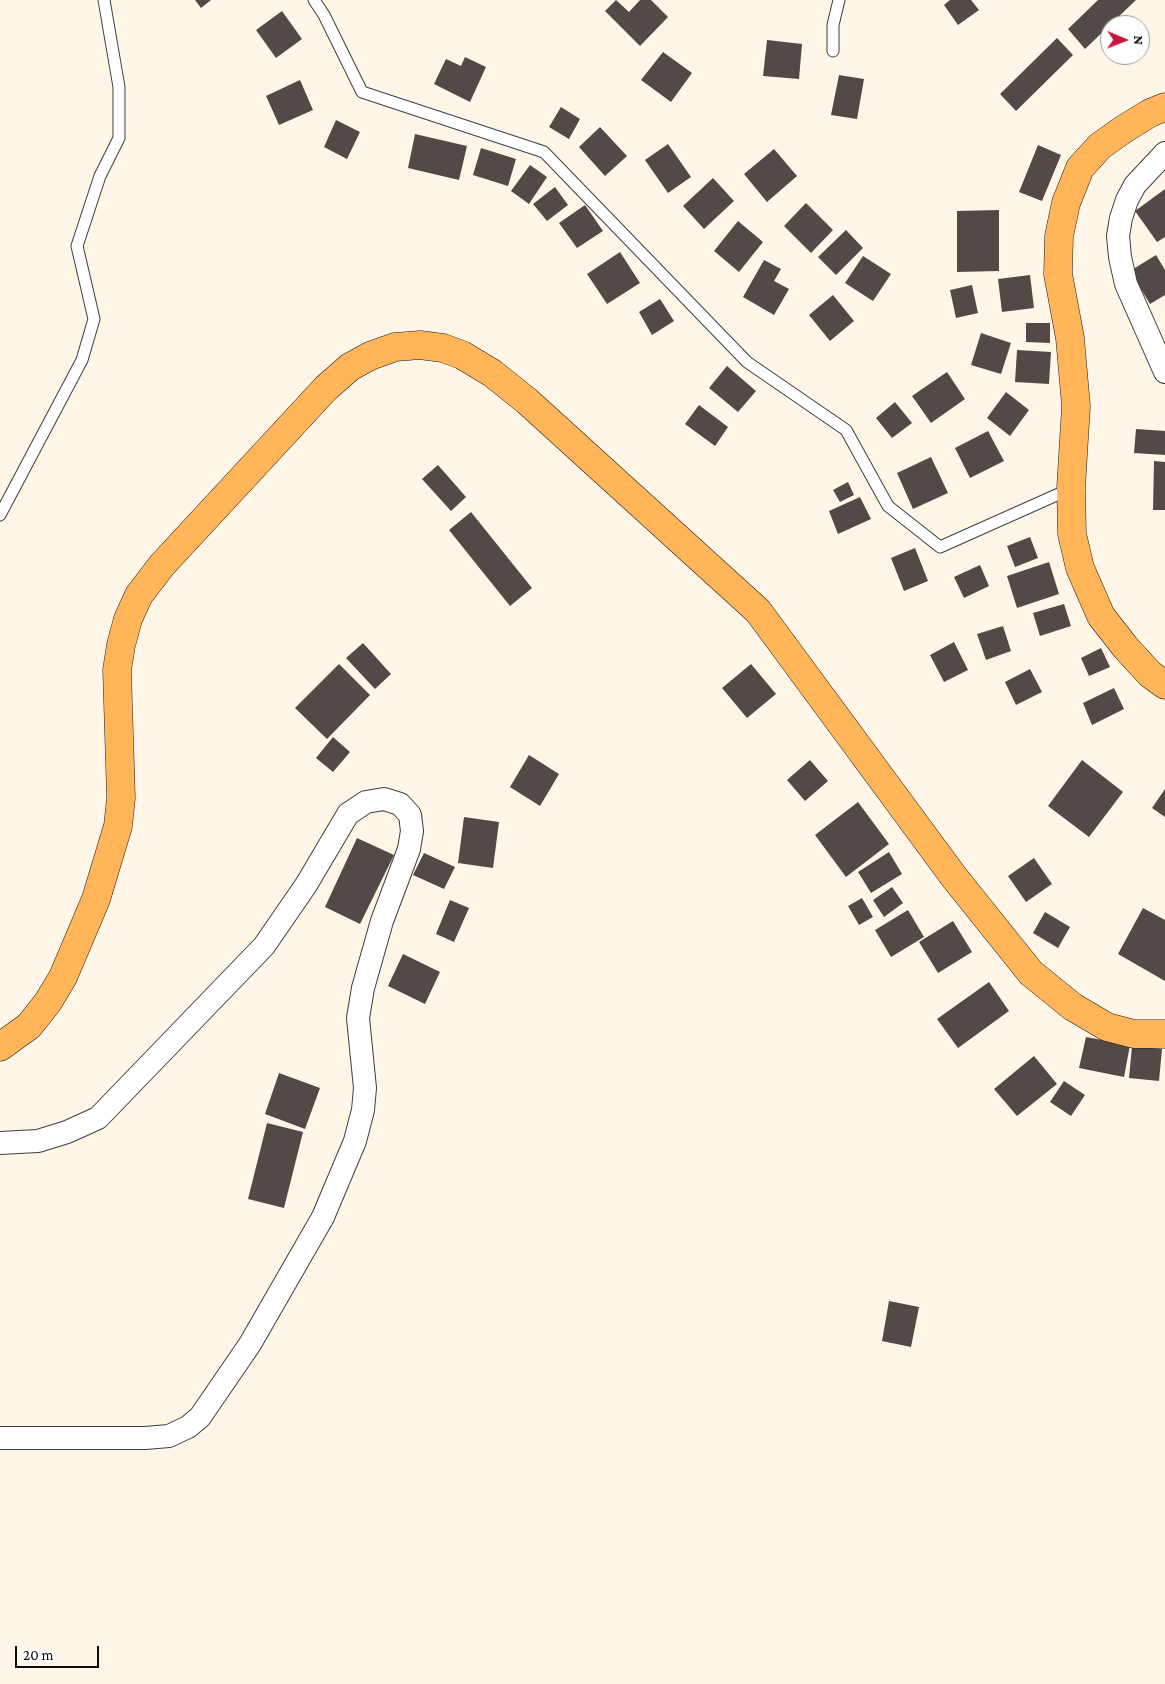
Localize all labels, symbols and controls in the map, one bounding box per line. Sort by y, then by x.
north arrow [1100,15,1150,65]
text: N [1131,35,1147,45]
scale bar [18,1636,101,1668]
text: 20 m [23,1647,54,1663]

